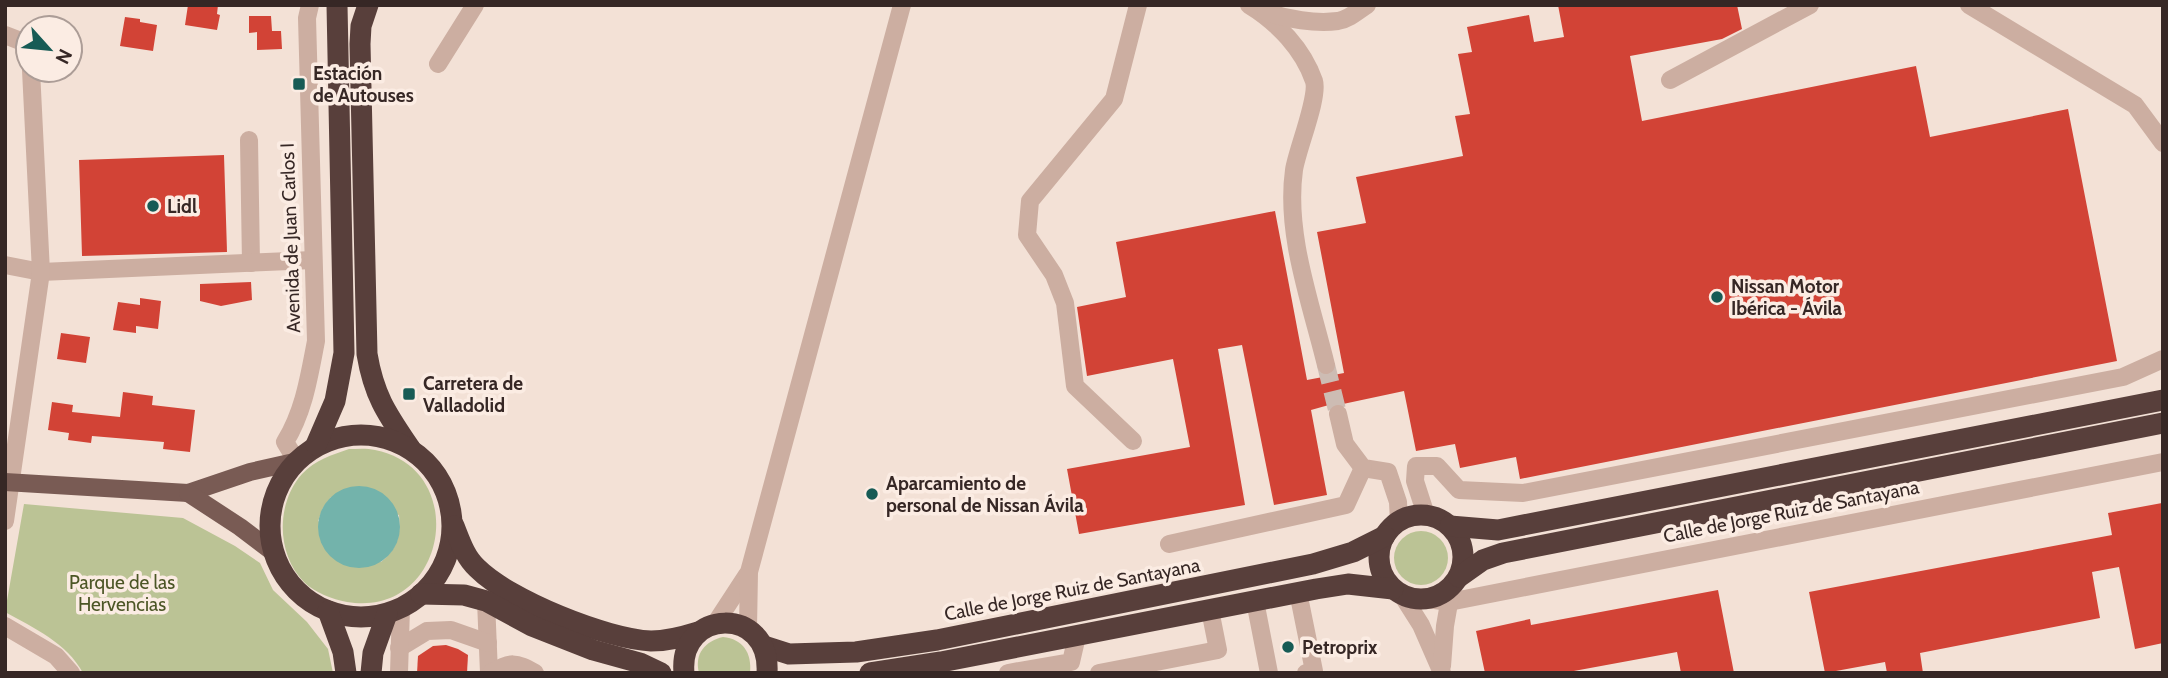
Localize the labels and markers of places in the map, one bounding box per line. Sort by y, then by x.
place label: Estación de Autouses [313,62,414,107]
marker: Estación de Autouses [291,76,307,92]
place label: Lidl [167,195,197,218]
marker: Lidl [145,198,161,214]
place label: Nissan Motor Ibérica - Ávila [1731,275,1842,320]
marker: Nissan Motor Ibérica - Ávila [1709,289,1725,305]
place label: Carretera de Valladolid [423,372,523,417]
marker: Carretera de Valladolid [401,386,417,402]
place label: Aparcamiento de personal de Nissan Ávila [886,472,1084,517]
marker: Aparcamiento de personal de Nissan Ávila [864,486,880,502]
place label: Petroprix [1302,636,1378,659]
marker: Petroprix [1280,639,1296,655]

